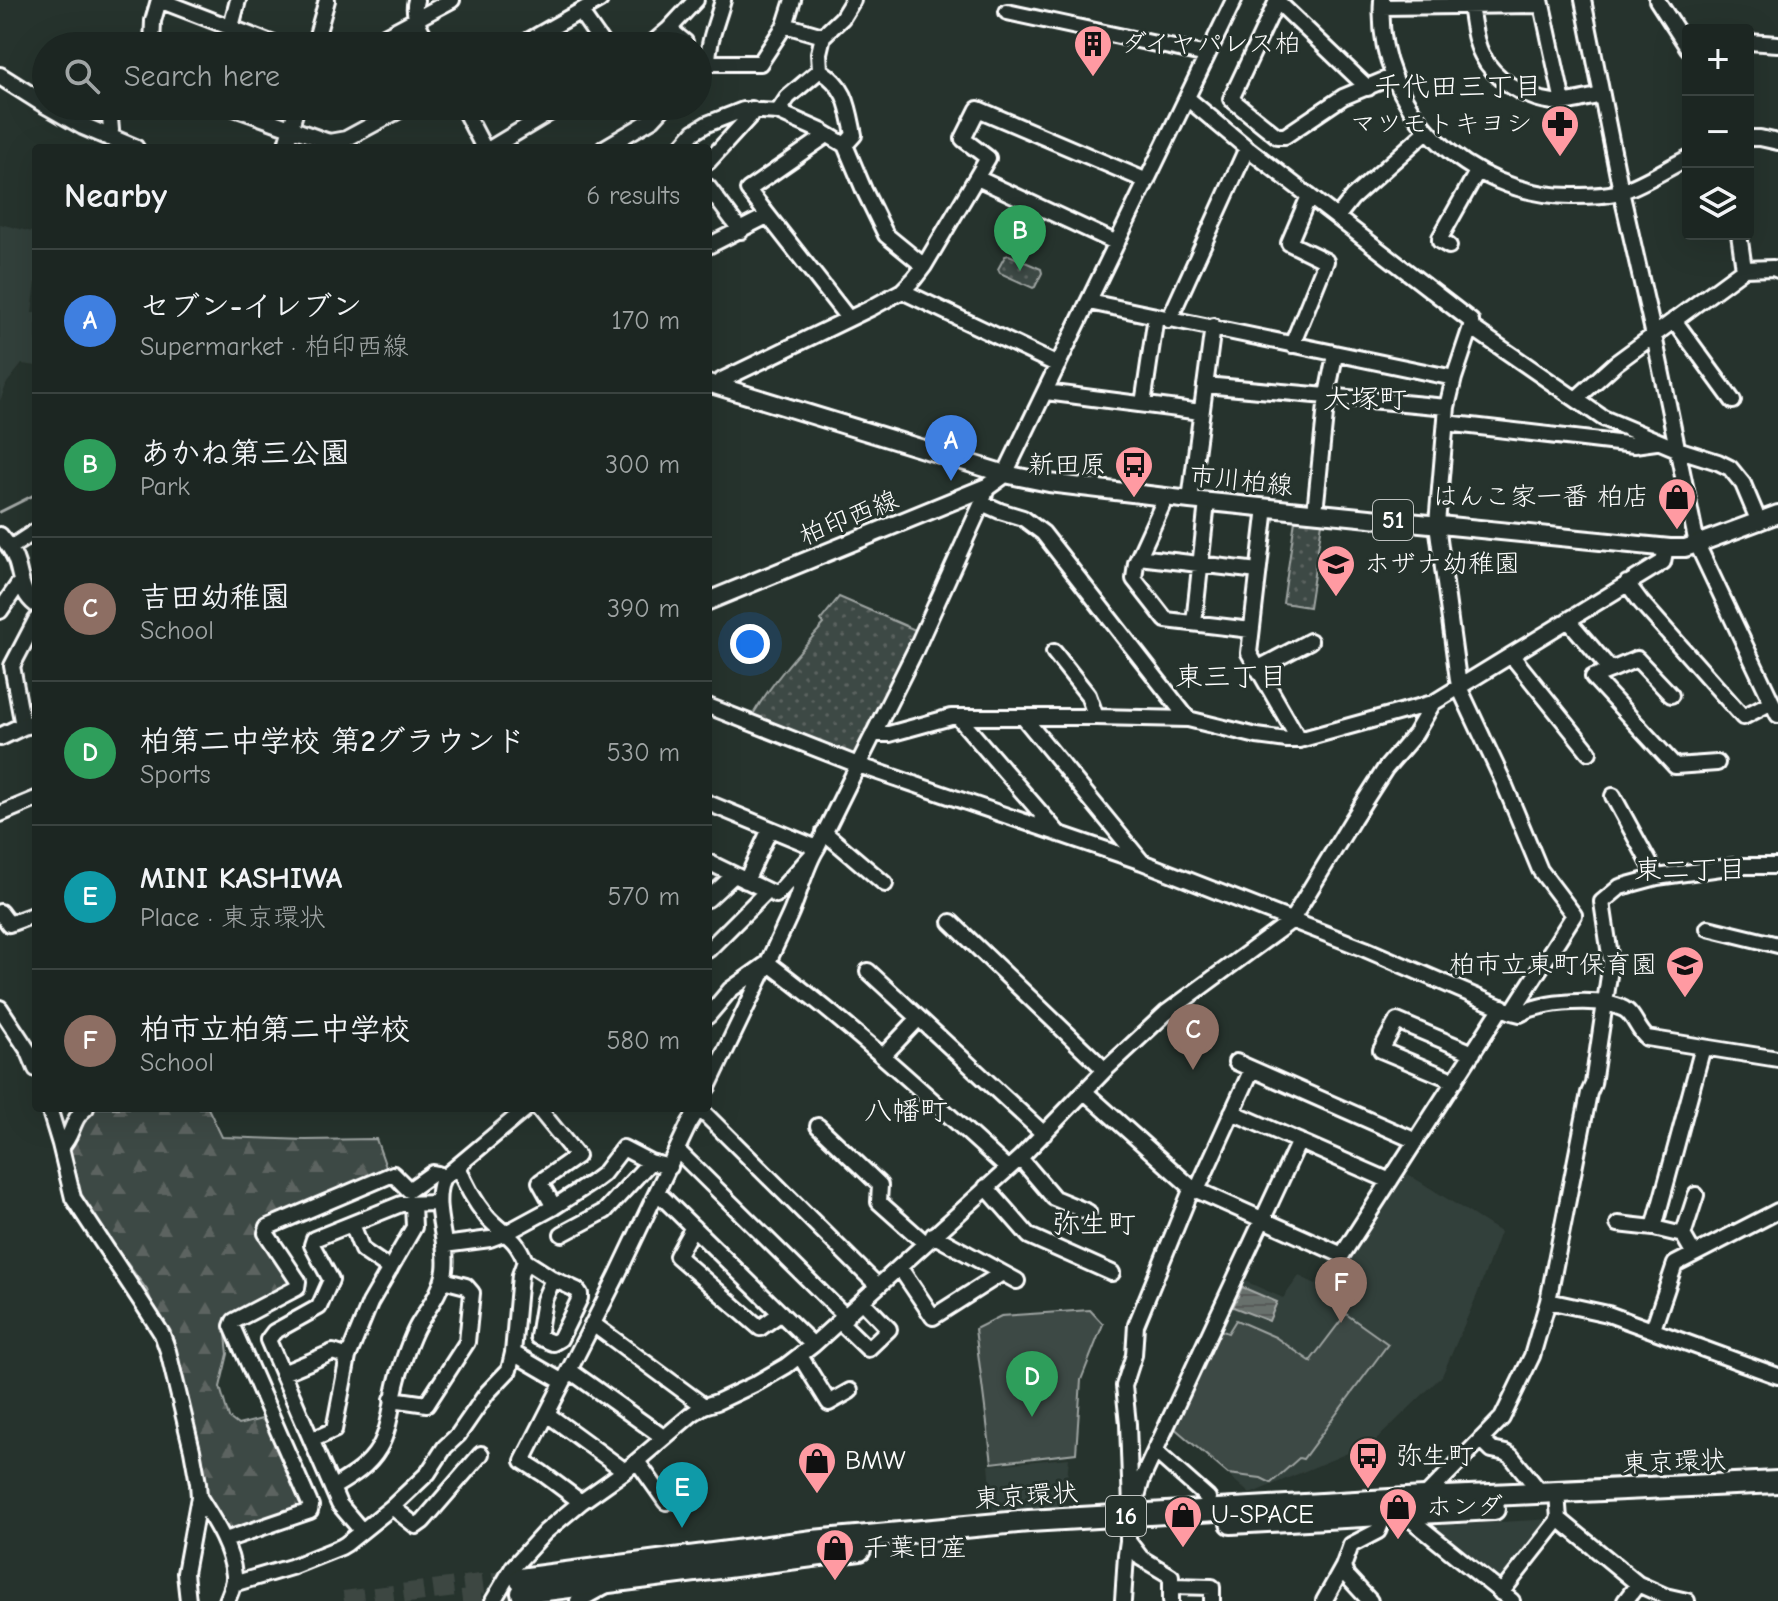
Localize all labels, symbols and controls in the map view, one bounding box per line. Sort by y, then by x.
building icon: ダイヤパレス柏 [1072,23,1114,78]
map controls [1682,24,1754,240]
button: + [1682,24,1754,96]
place label: ダイヤパレス柏 [1121,29,1300,59]
search box [32,32,712,120]
icon: search [60,54,104,98]
text: Search here [124,59,280,94]
district label: 千代田三丁目 [1374,71,1542,103]
button: − [1682,96,1754,168]
pharmacy icon: マツモトキヨシ [1539,103,1581,158]
place label: マツモトキヨシ [1350,109,1532,139]
button: layers [1682,168,1754,240]
text: Nearby [64,176,167,216]
text: 6 results [586,181,680,211]
pin: B [994,205,1046,271]
text: セブン-イレブン [140,289,362,324]
text: A [83,306,97,336]
text: 170 m [611,306,680,336]
text: Supermarket · 柏印西線 [140,332,408,362]
district label: 大塚町 [1323,383,1407,415]
pin: A [925,415,977,481]
text: あかね第三公園 [140,436,350,471]
bus stop icon: 新田原 [1113,444,1155,499]
text: B [82,450,98,480]
text: 300 m [605,450,680,480]
place label: 新田原 [1028,450,1106,480]
street label: 市川柏線 [1188,461,1294,501]
text: Park [140,472,190,502]
shop icon: はんこ家一番 柏店 [1656,476,1698,531]
place label: はんこ家一番 柏店 [1432,482,1649,512]
street label: 柏印西線 [795,485,903,551]
road number: 51 [1373,500,1413,540]
school or university icon: ホザナ幼稚園 [1315,543,1357,598]
place label: ホザナ幼稚園 [1364,549,1520,579]
text: 吉田幼稚園 [140,580,290,615]
text: C [82,594,98,624]
text: 390 m [607,594,680,624]
text: School [140,616,214,646]
your location [730,624,770,664]
district label: 東三丁目 [1175,661,1287,693]
text: 柏第二中学校 第2グラウンド [140,724,526,759]
text: D [82,738,98,768]
text: 530 m [607,738,680,768]
text: Sports [140,760,211,790]
district label: 東二丁目 [1634,854,1746,886]
text: MINI KASHIWA [140,861,342,896]
text: E [82,882,98,912]
text: 570 m [608,882,680,912]
text: Place · 東京環状 [140,903,325,933]
school or university icon: 柏市立東町保育園 [1664,944,1706,999]
place label: 柏市立東町保育園 [1449,950,1657,980]
pin: C [1167,1004,1219,1070]
text: 柏市立柏第二中学校 [140,1012,410,1047]
text: F [82,1026,98,1056]
text: 580 m [606,1026,680,1056]
text: School [140,1048,214,1078]
district label: 八幡町 [864,1095,948,1127]
district label: 弥生町 [1052,1208,1136,1240]
pin: F [1315,1257,1367,1323]
pin: D [1006,1351,1058,1417]
bus stop icon: 弥生町 [1347,1435,1389,1490]
shop icon: BMW [796,1440,838,1495]
place label: 弥生町 [1396,1441,1474,1471]
street label: 東京環状 [1622,1445,1726,1479]
place label: BMW [845,1446,906,1476]
pin: E [656,1462,708,1528]
street label: 東京環状 [973,1477,1079,1515]
shop icon: ホンダ [1377,1486,1419,1541]
place label: ホンダ [1426,1492,1503,1522]
shop icon: U-SPACE [1162,1494,1204,1549]
road number: 16 [1106,1496,1146,1536]
place label: U-SPACE [1211,1500,1314,1530]
shop icon: 千葉日産 [814,1527,856,1582]
place label: 千葉日産 [863,1533,967,1563]

